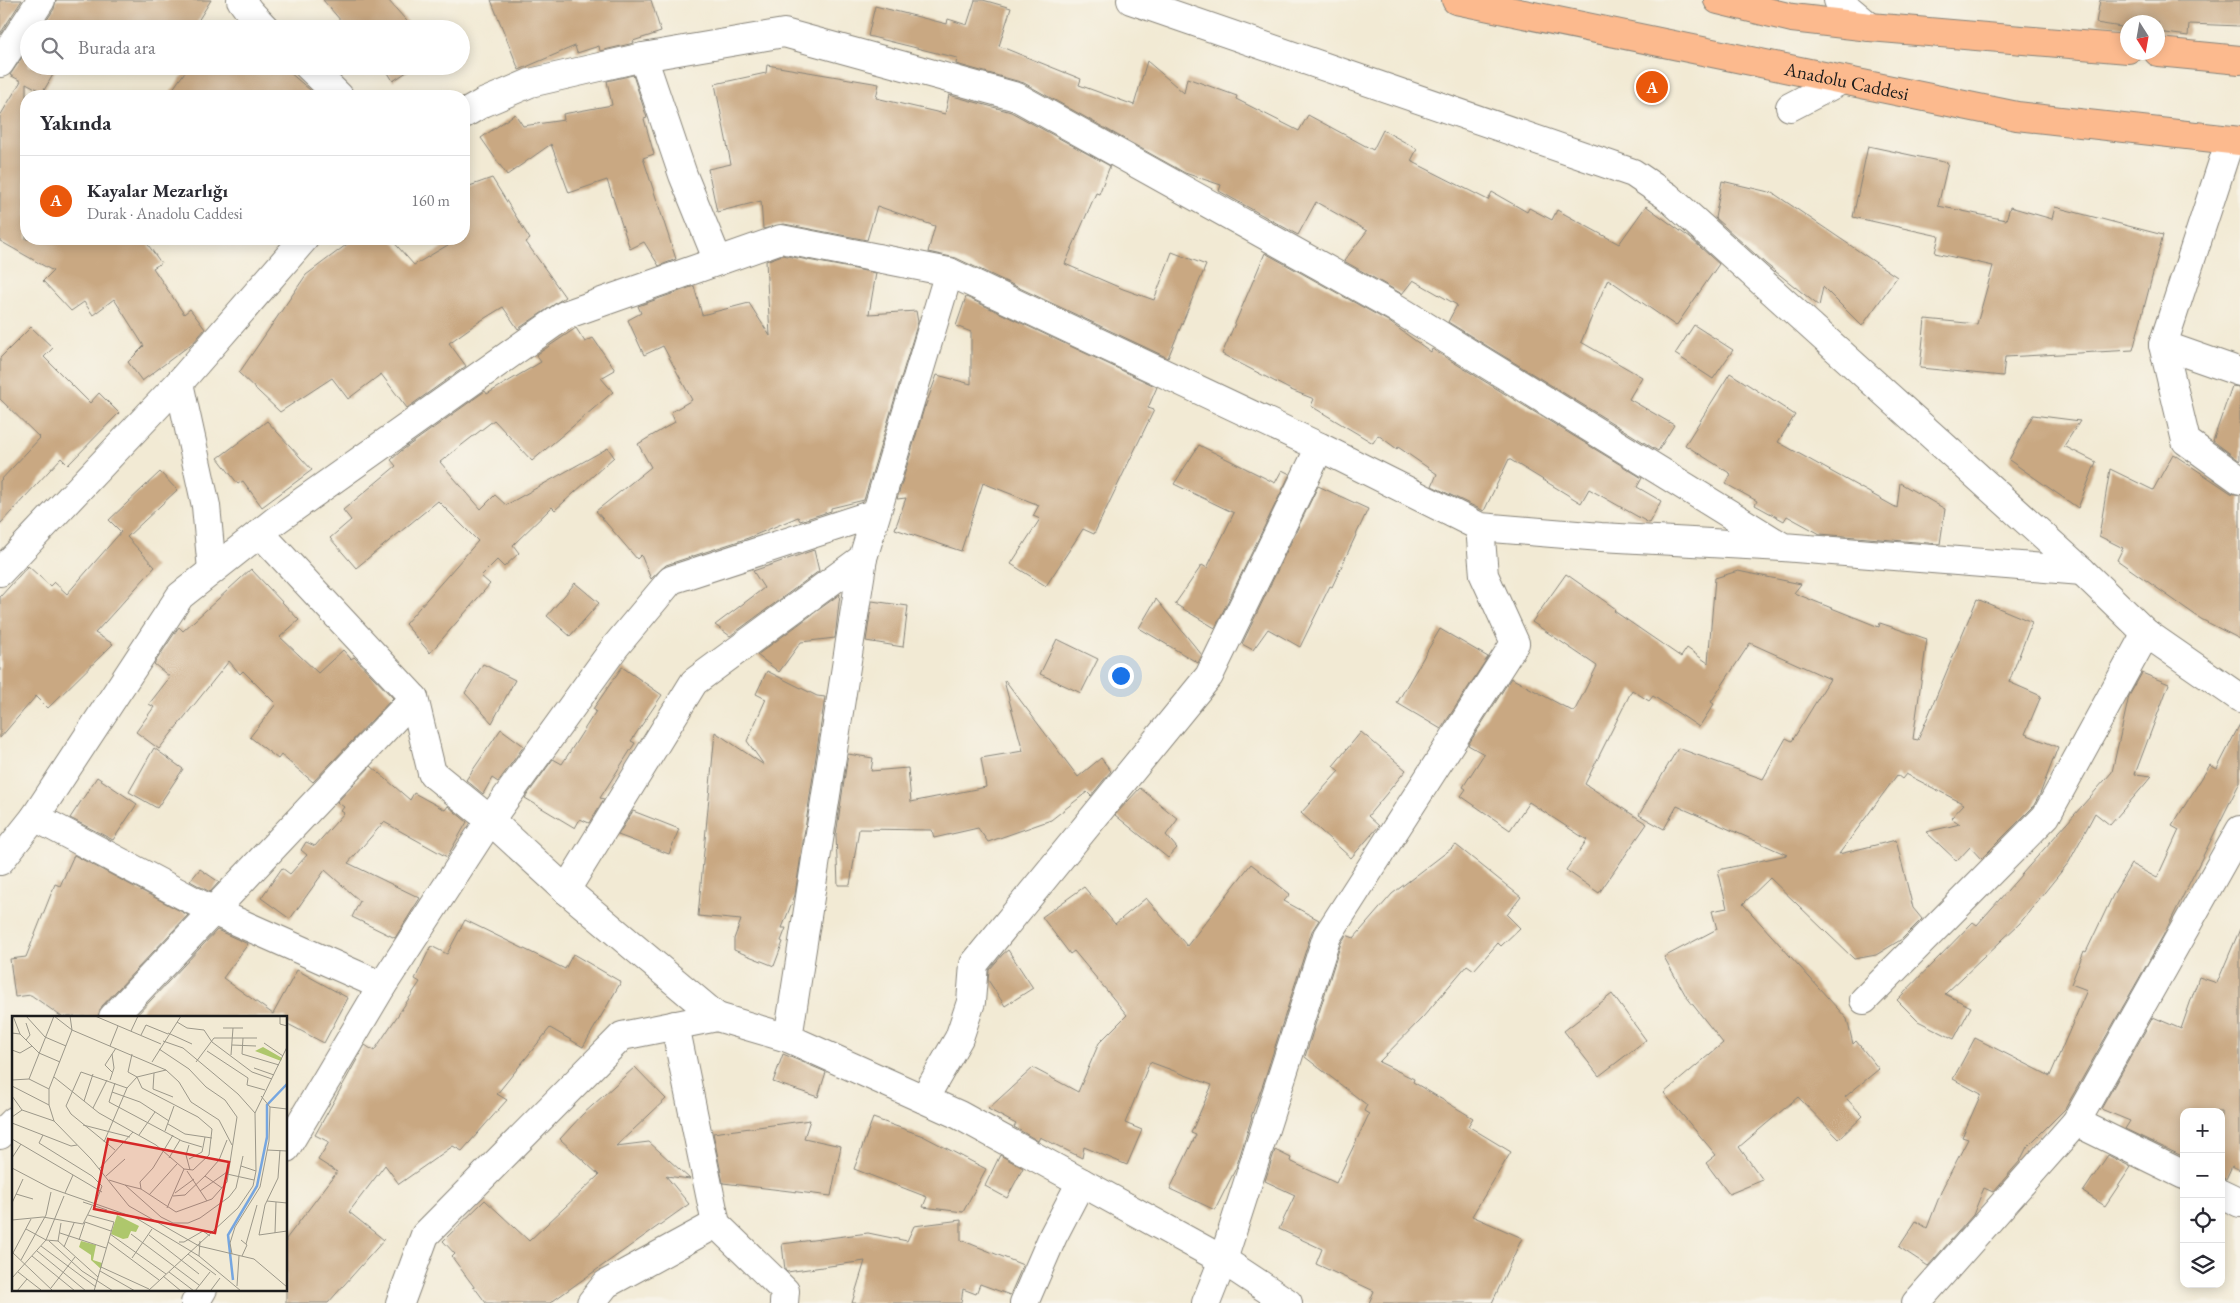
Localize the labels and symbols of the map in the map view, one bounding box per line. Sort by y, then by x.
north arrow [2120,15,2165,60]
street label: Anadolu Caddesi [1781,56,1911,106]
pin: A [1636,68,1668,106]
your location [1108,663,1134,689]
inset map [12,1016,288,1290]

